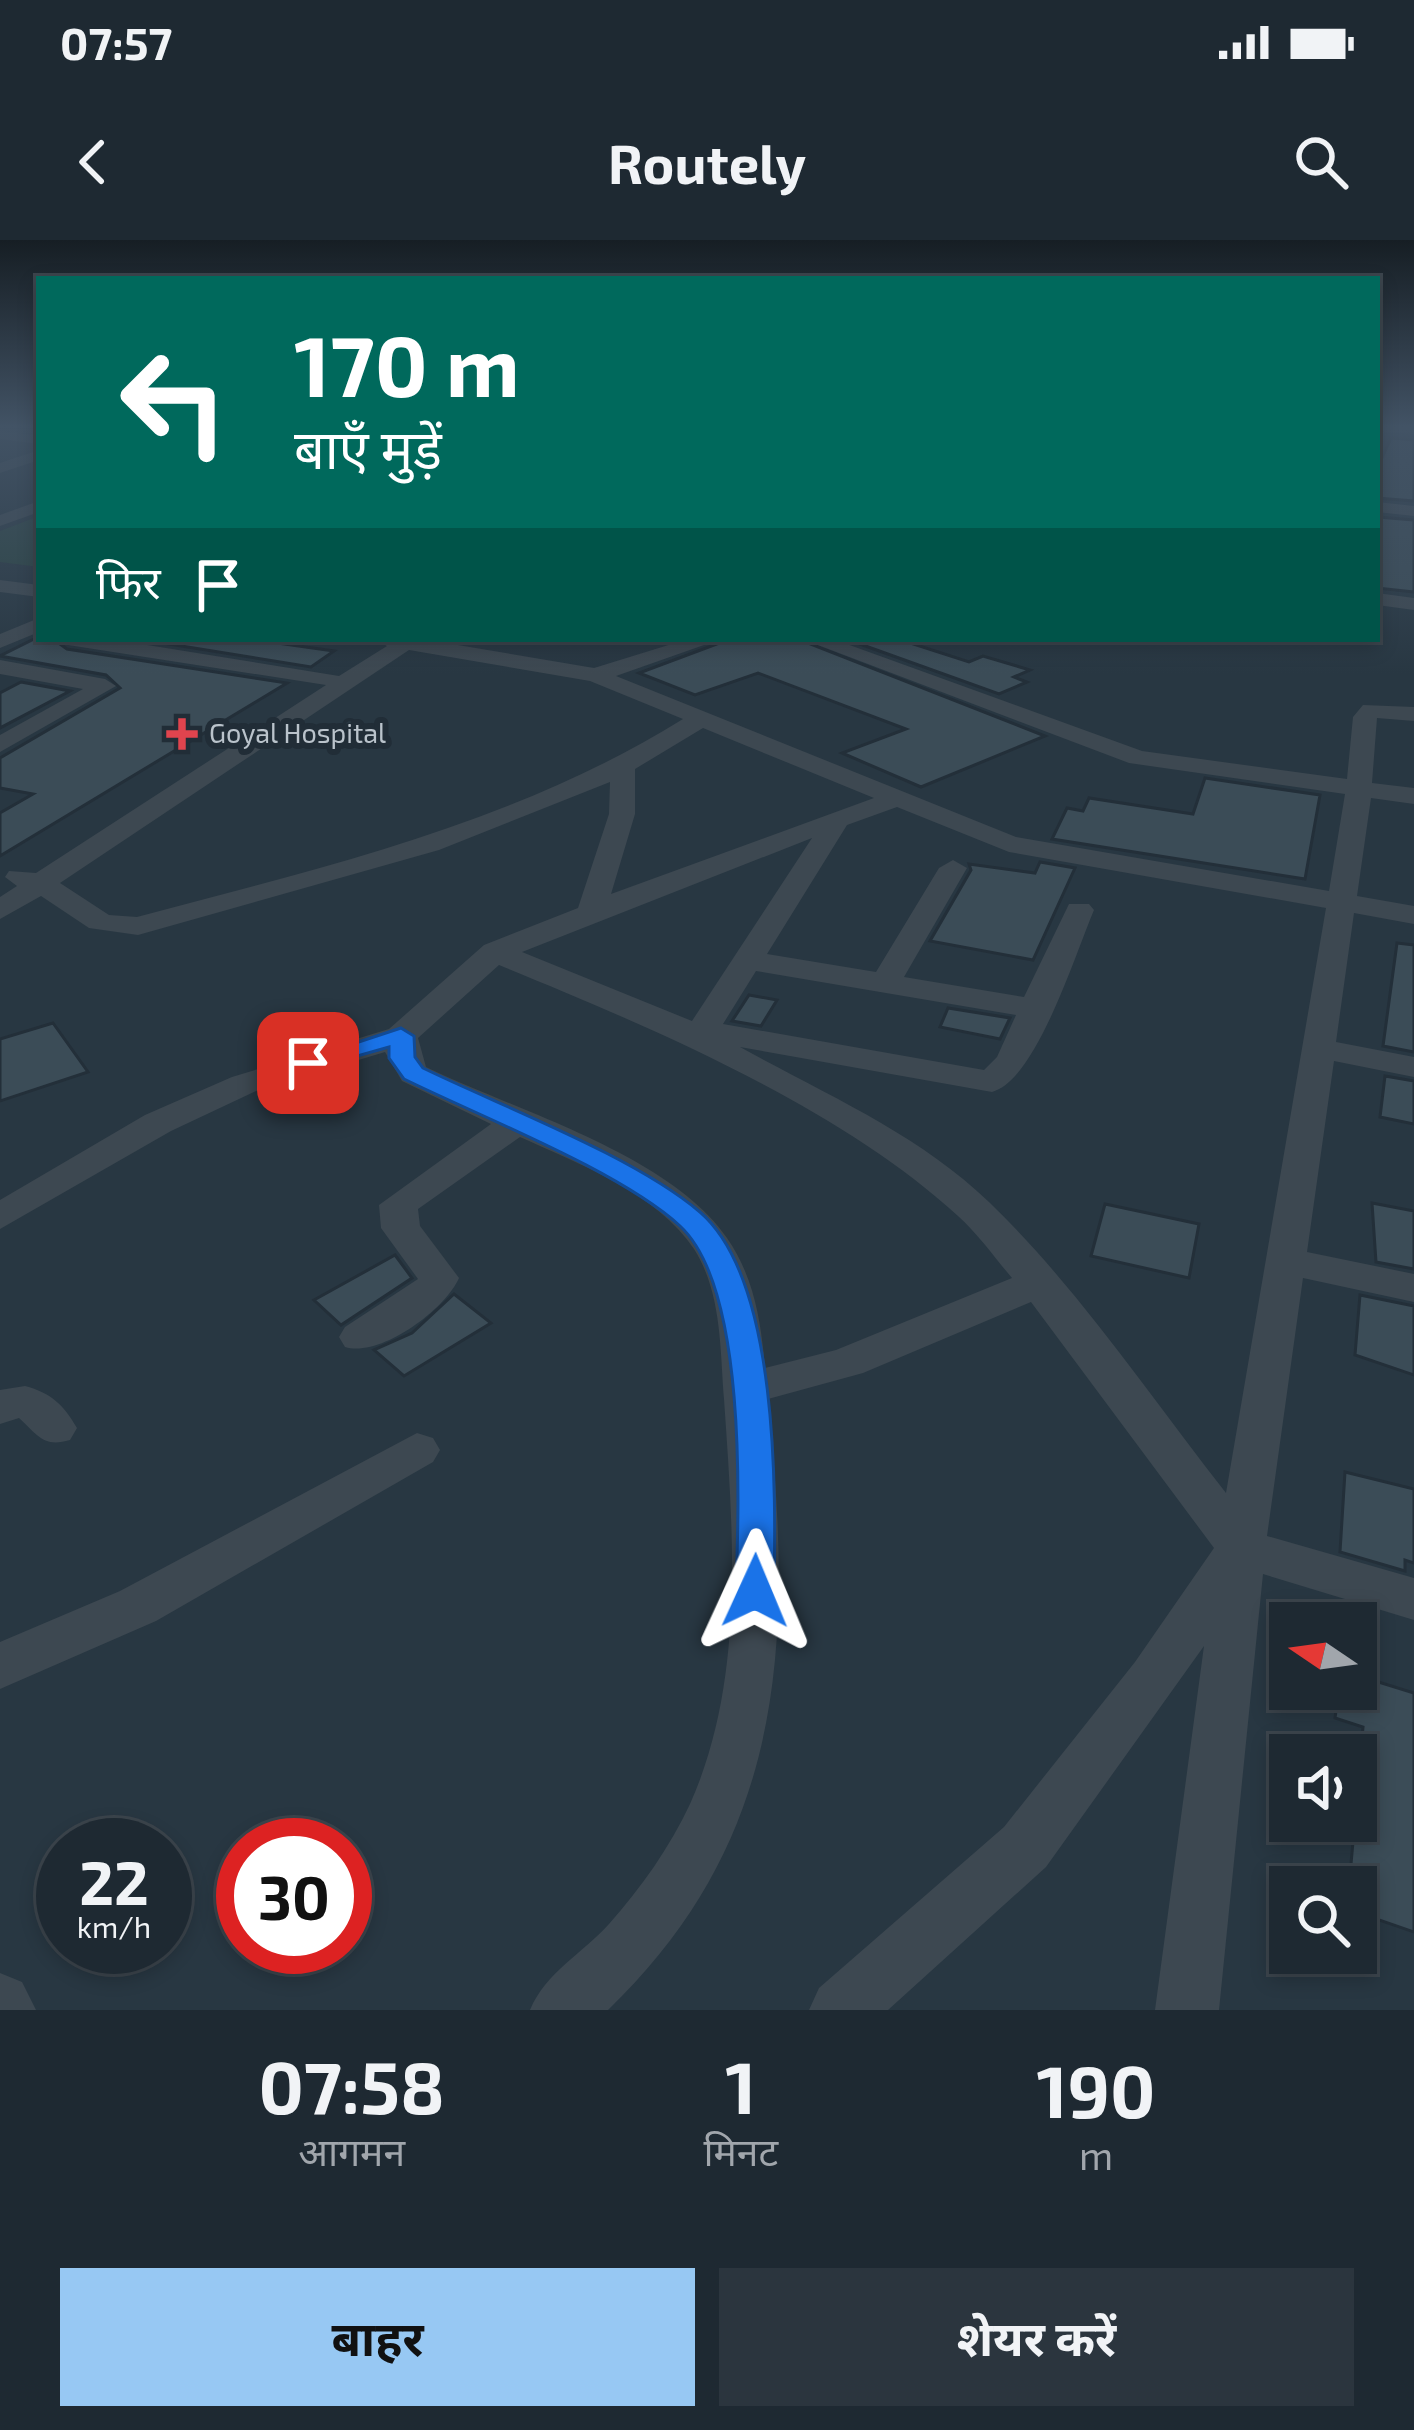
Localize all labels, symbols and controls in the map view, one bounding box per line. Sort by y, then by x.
text: 07:57 [60,15,172,69]
icon: back [60,129,126,195]
icon: search [1288,129,1354,195]
text: Routely [608,130,806,195]
text: 170 m [294,313,520,414]
icon: left [96,324,252,480]
text: बाएँ मुड़ें [294,415,442,480]
icon: arrive [185,552,251,618]
text: फिर [96,554,161,608]
place label: Goyal Hospital [209,716,386,749]
marker: Goyal Hospital [166,718,198,750]
pin [257,1012,359,1114]
icon: arrive [275,1030,341,1096]
position arrow [692,1528,818,1654]
north arrow [1269,1602,1377,1710]
map controls [1269,1602,1377,1974]
button: sound [1269,1734,1377,1842]
speed limit sign: 30 [216,1818,372,1974]
text: 22 [79,1845,149,1917]
button: search [1269,1866,1377,1974]
text: km/h [77,1908,151,1944]
text: 07:58 [258,2042,445,2128]
text: 1 [725,2042,756,2128]
text: 190 [1037,2046,1156,2132]
text: आगमन [298,2127,405,2174]
text: मिनट [703,2127,778,2174]
text: m [1079,2131,1113,2178]
button: बाहर [60,2268,695,2406]
button: शेयर करें [719,2268,1354,2406]

